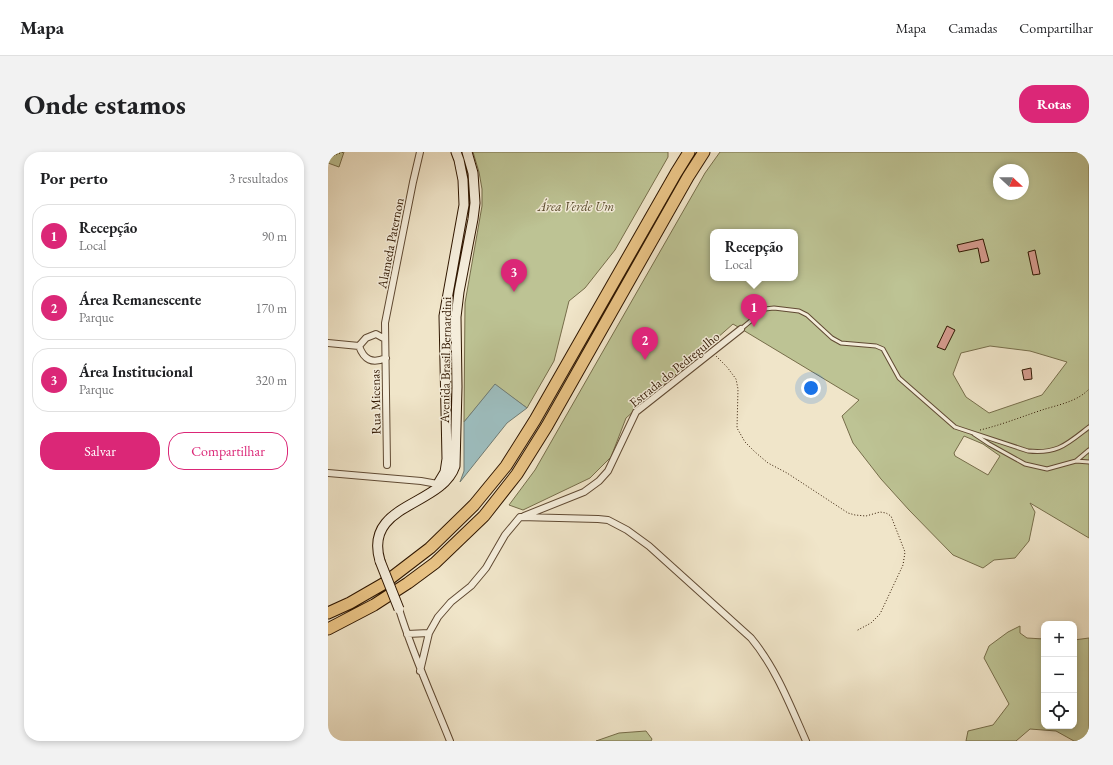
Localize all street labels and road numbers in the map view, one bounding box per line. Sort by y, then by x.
street label: Alameda Paternon [373,196,408,291]
street label: Avenida Brasil Bernardini [436,297,455,424]
street label: Estrada do Pedregulho [626,328,723,411]
street label: Rua Micenas [366,369,385,435]

